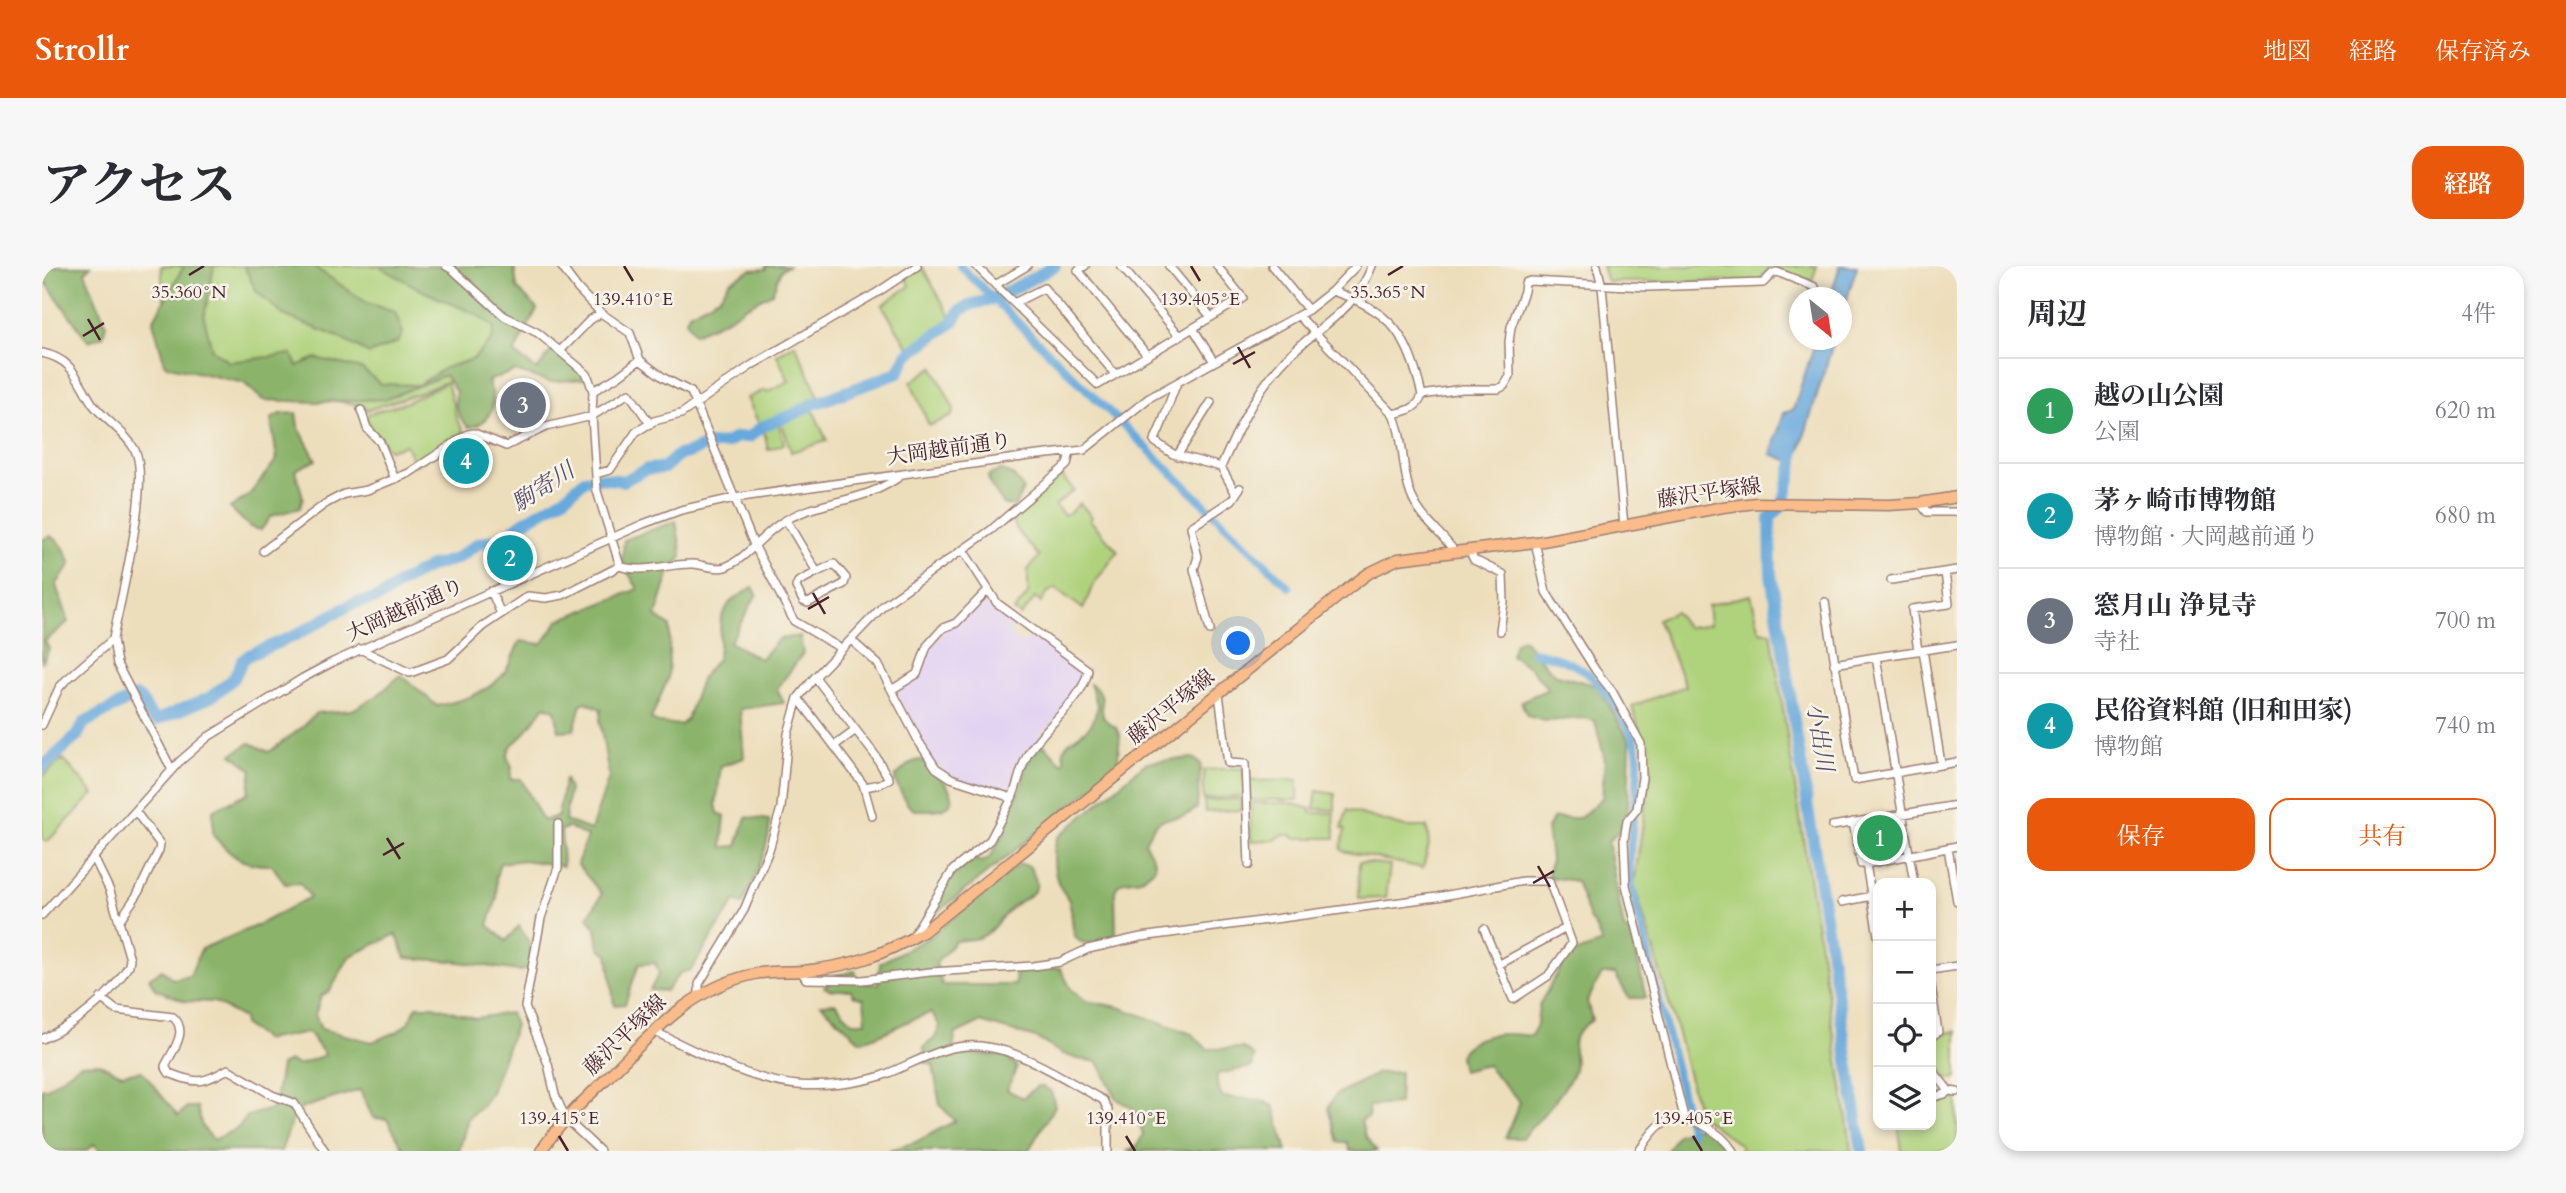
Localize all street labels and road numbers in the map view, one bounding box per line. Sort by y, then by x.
street label: 大岡越前通り [885,426,1013,472]
street label: 藤沢平塚線 [1655,471,1763,515]
street label: 大岡越前通り [342,571,468,649]
street label: 藤沢平塚線 [1121,663,1221,751]
street label: 藤沢平塚線 [577,988,673,1082]

